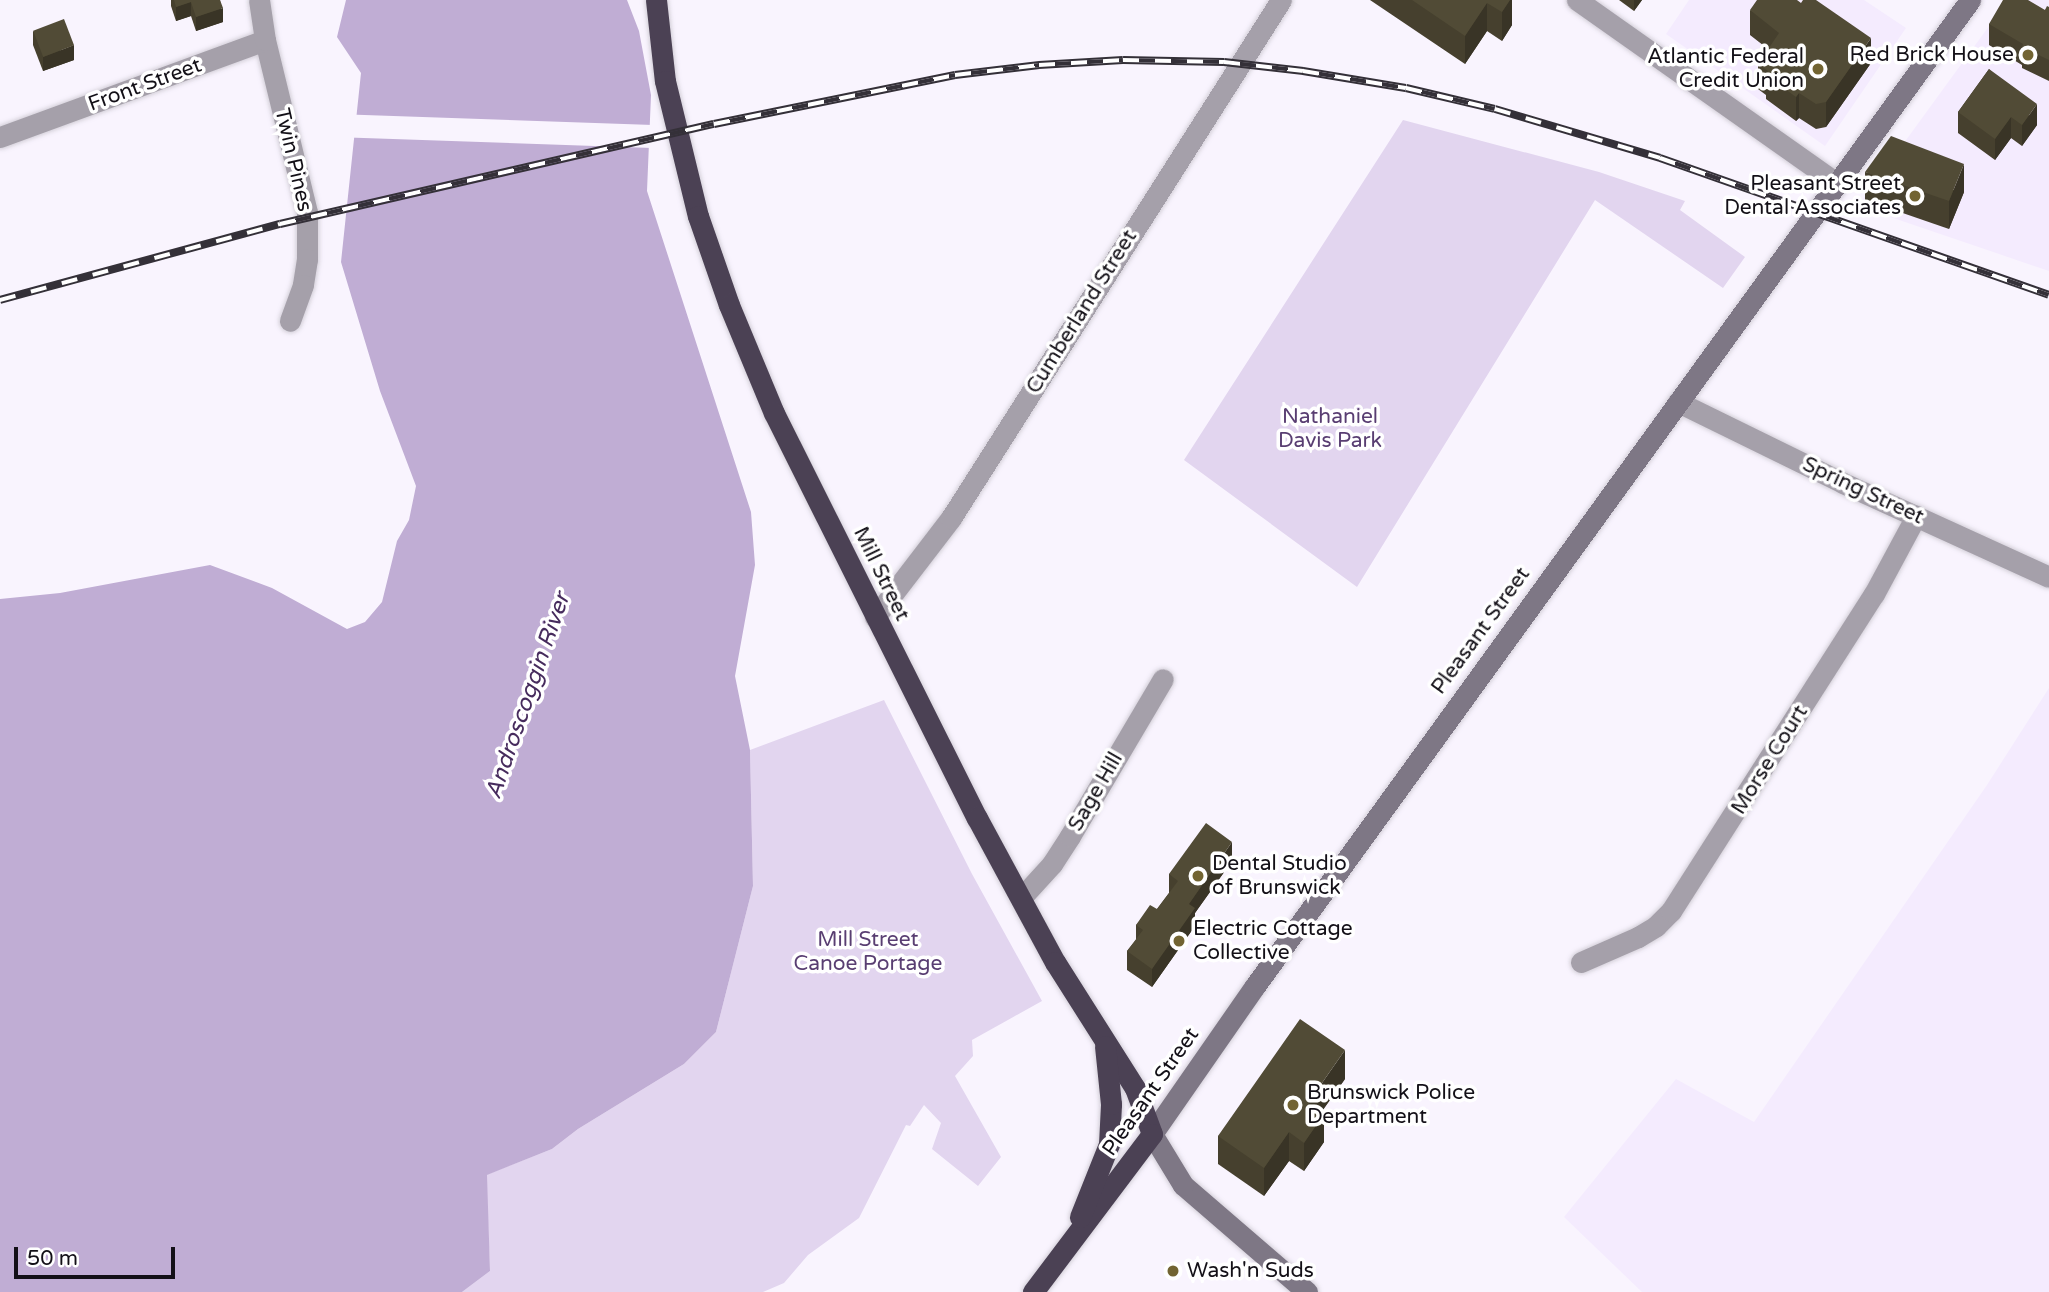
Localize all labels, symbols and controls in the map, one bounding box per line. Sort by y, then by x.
place label: Red Brick House [1850,42,2014,68]
place label: Atlantic Federal Credit Union [1647,44,1804,94]
marker: Red Brick House [2020,47,2036,63]
street label: Front Street [85,53,205,117]
marker: Atlantic Federal Credit Union [1810,61,1826,77]
street label: Twin Pines [269,106,317,214]
place label: Pleasant Street Dental Associates [1724,171,1901,221]
marker: Pleasant Street Dental Associates [1907,188,1923,204]
street label: Cumberland Street [1021,226,1143,398]
park label: Nathaniel Davis Park [1278,404,1382,454]
street label: Spring Street [1798,452,1928,530]
street label: Mill Street [847,523,915,625]
street label: Pleasant Street [1426,563,1536,699]
water label: Androscoggin River [480,589,576,803]
street label: Morse Court [1726,701,1814,819]
street label: Sage Hill [1063,748,1129,836]
place label: Dental Studio of Brunswick [1212,851,1347,901]
marker: Dental Studio of Brunswick [1190,868,1206,884]
place label: Electric Cottage Collective [1193,916,1353,966]
park label: Mill Street Canoe Portage [794,927,942,977]
marker: Electric Cottage Collective [1171,933,1187,949]
street label: Pleasant Street [1097,1023,1205,1161]
place label: Brunswick Police Department [1307,1080,1475,1130]
marker: Brunswick Police Department [1285,1097,1301,1113]
scale bar [18,1232,178,1276]
text: 50 m [27,1246,78,1271]
place label: Wash'n Suds [1187,1258,1314,1284]
marker: Wash'n Suds [1165,1263,1181,1279]

